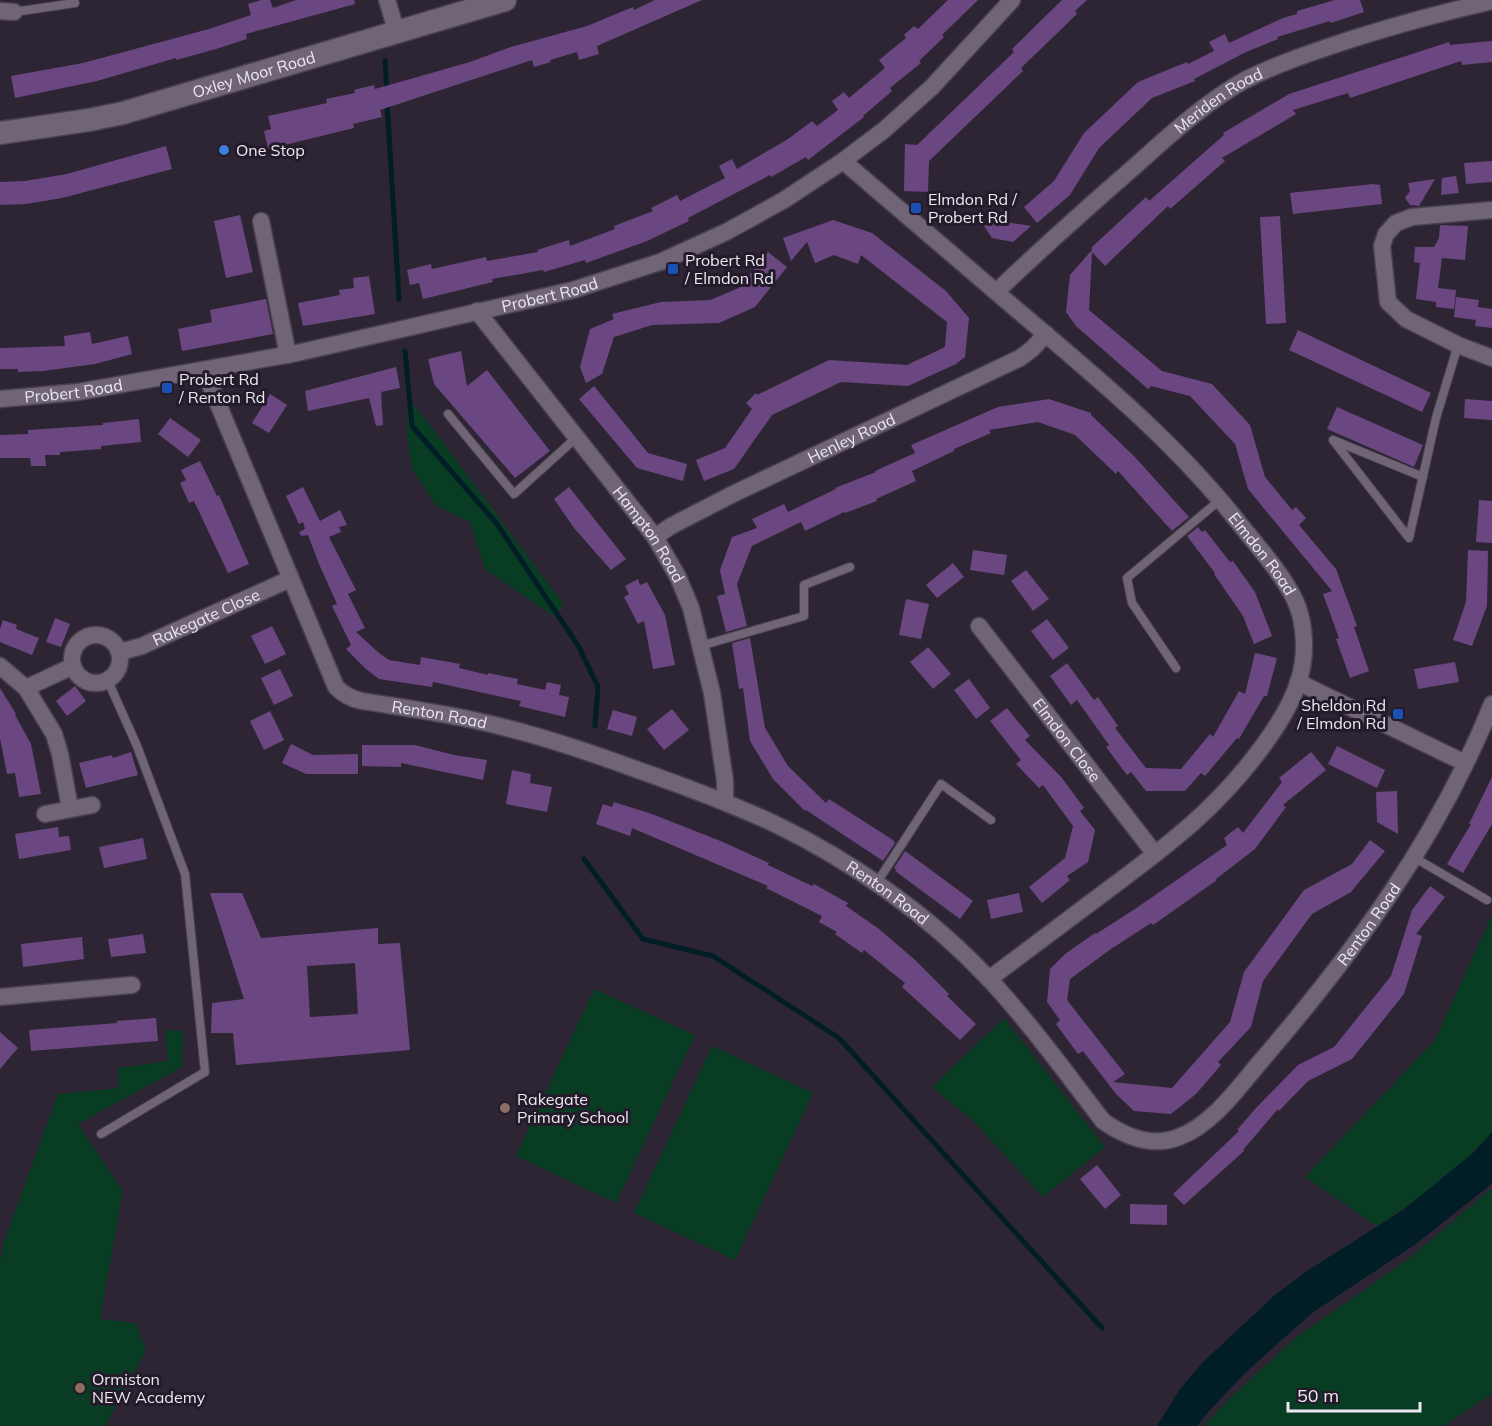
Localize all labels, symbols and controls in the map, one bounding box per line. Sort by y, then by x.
street label: Oxley Moor Road [190,47,318,102]
street label: Meriden Road [1170,63,1266,137]
place label: One Stop [236,140,305,160]
marker: One Stop [217,143,231,157]
place label: Elmdon Rd / Probert Rd [928,189,1017,227]
marker: Elmdon Rd / Probert Rd [909,201,923,215]
place label: Probert Rd / Elmdon Rd [684,250,774,288]
marker: Probert Rd / Elmdon Rd [666,262,680,276]
street label: Probert Road [499,273,600,316]
place label: Probert Rd / Renton Rd [178,369,265,407]
street label: Probert Road [24,374,124,407]
marker: Probert Rd / Renton Rd [160,381,174,395]
street label: Henley Road [804,409,898,467]
street label: Hampton Road [609,482,689,586]
street label: Elmdon Road [1224,508,1300,599]
street label: Rakegate Close [149,584,263,650]
street label: Elmdon Close [1028,694,1106,786]
place label: Sheldon Rd / Elmdon Rd [1296,695,1386,733]
street label: Renton Road [390,696,489,733]
marker: Sheldon Rd / Elmdon Rd [1391,707,1405,721]
street label: Renton Road [843,856,933,929]
street label: Renton Road [1332,879,1405,969]
place label: Rakegate Primary School [517,1089,629,1127]
marker: Rakegate Primary School [498,1101,512,1115]
place label: Ormiston NEW Academy [92,1369,206,1407]
scale bar [1288,1375,1420,1413]
marker: Ormiston NEW Academy [73,1381,87,1395]
text: 50 m [1297,1384,1339,1407]

